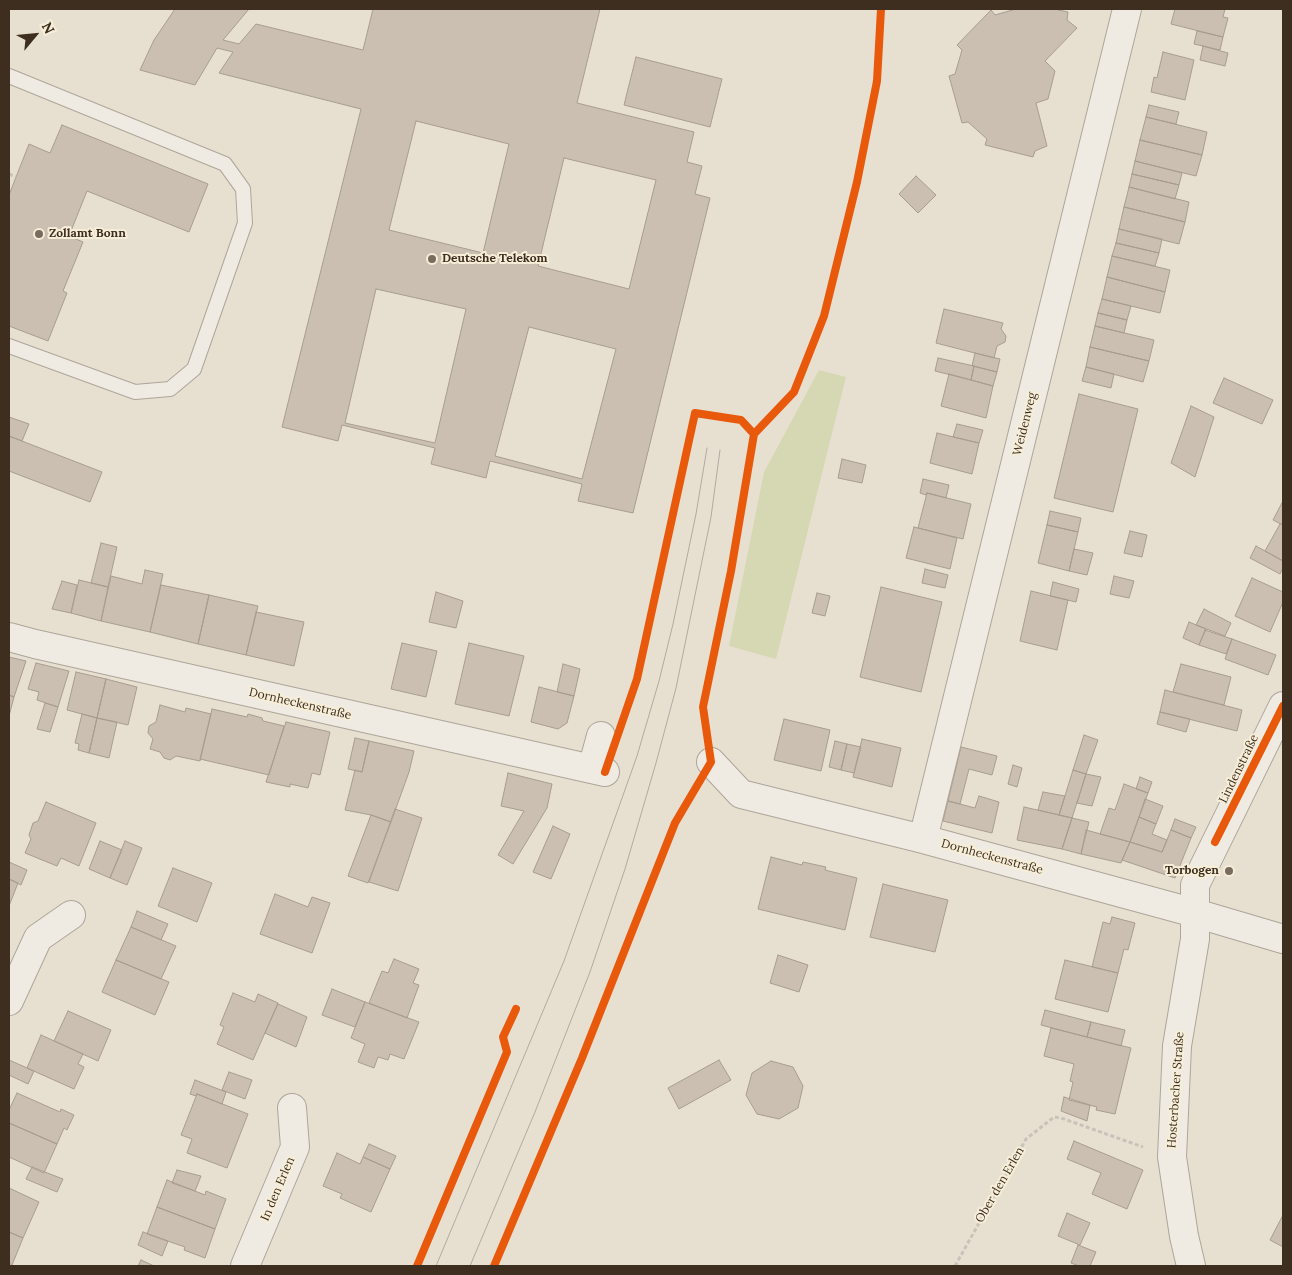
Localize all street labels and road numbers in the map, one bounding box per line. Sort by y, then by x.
street label: Weidenweg [1010,391,1040,457]
street label: Dornheckenstraße [247,685,353,723]
street label: Lindenstraße [1216,732,1262,806]
street label: Dornheckenstraße [940,836,1044,878]
street label: Hosterbacher Straße [1165,1031,1187,1149]
street label: Ober den Erlen [972,1145,1028,1225]
street label: In den Erlen [258,1155,298,1223]

